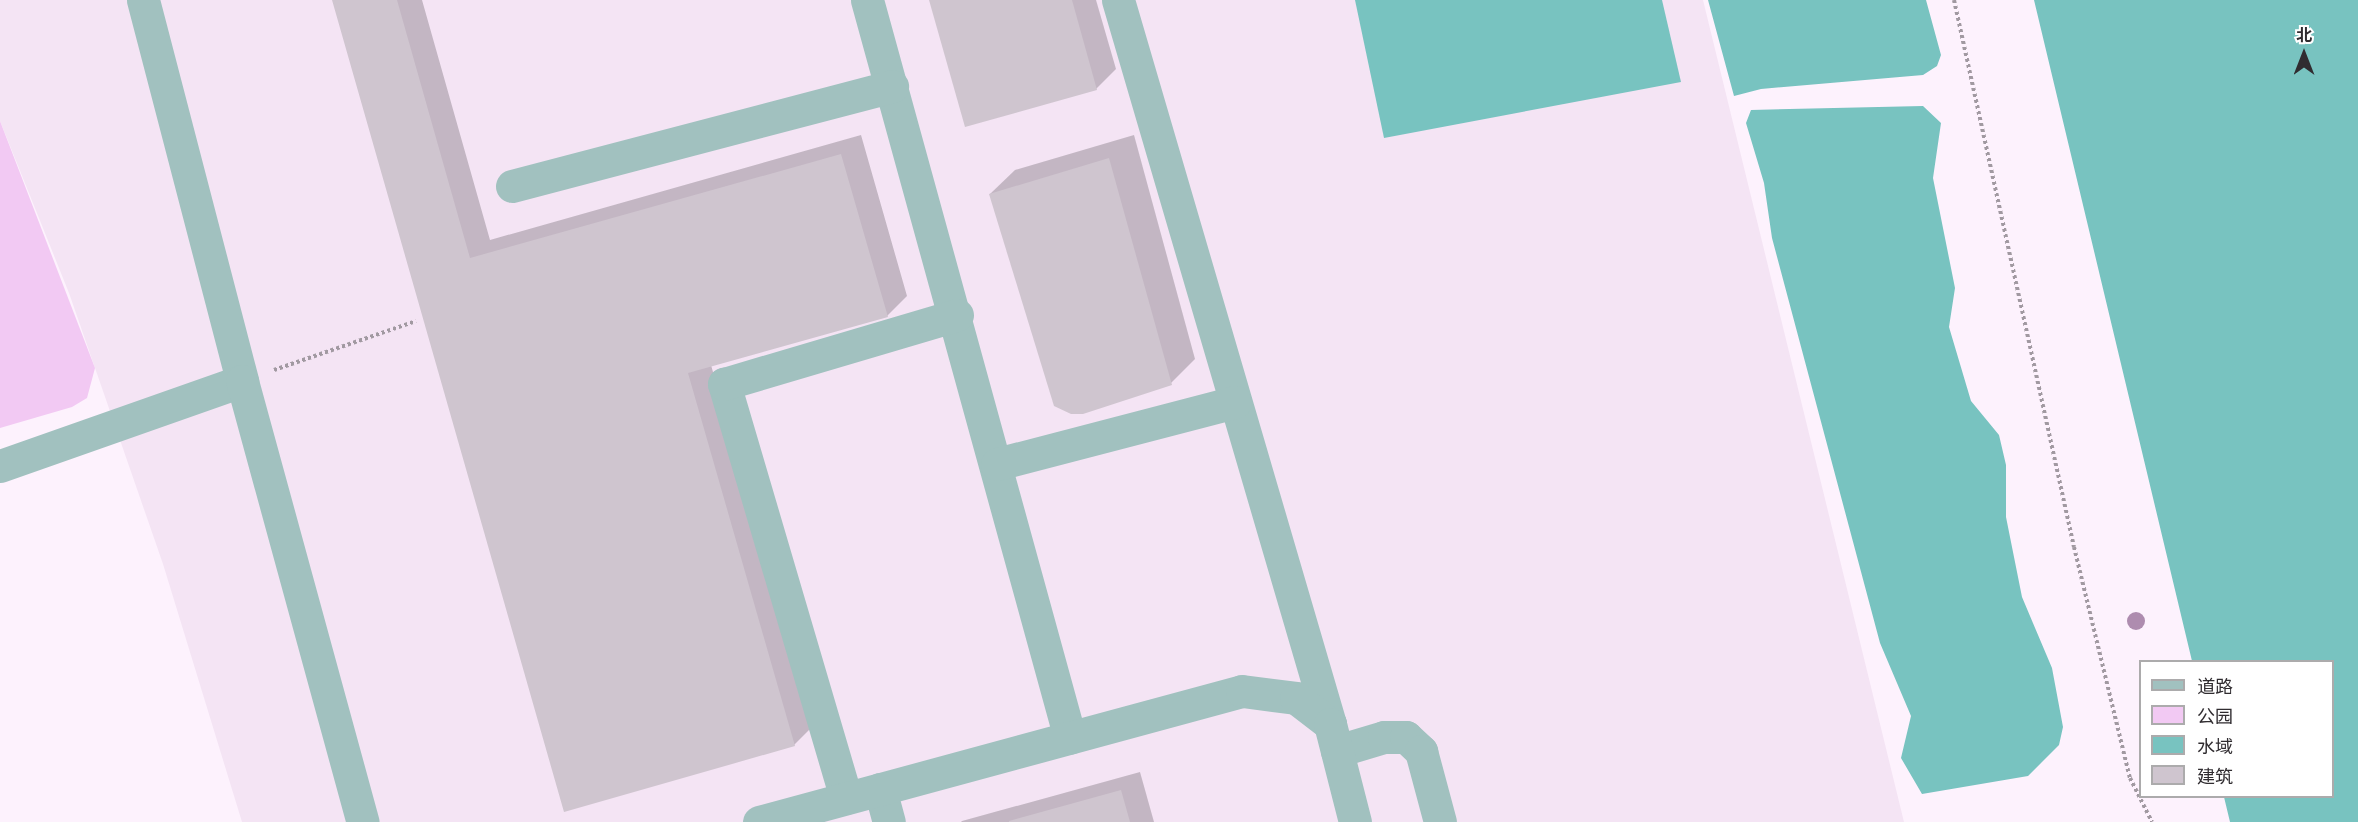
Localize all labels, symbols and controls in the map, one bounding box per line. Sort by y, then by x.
north arrow [2274,24,2334,84]
text: 北 [2296,26,2312,45]
legend [2139,660,2334,798]
text: 道路 [2197,676,2233,698]
text: 公园 [2197,706,2233,728]
text: 水域 [2197,736,2233,758]
text: 建筑 [2197,766,2233,788]

